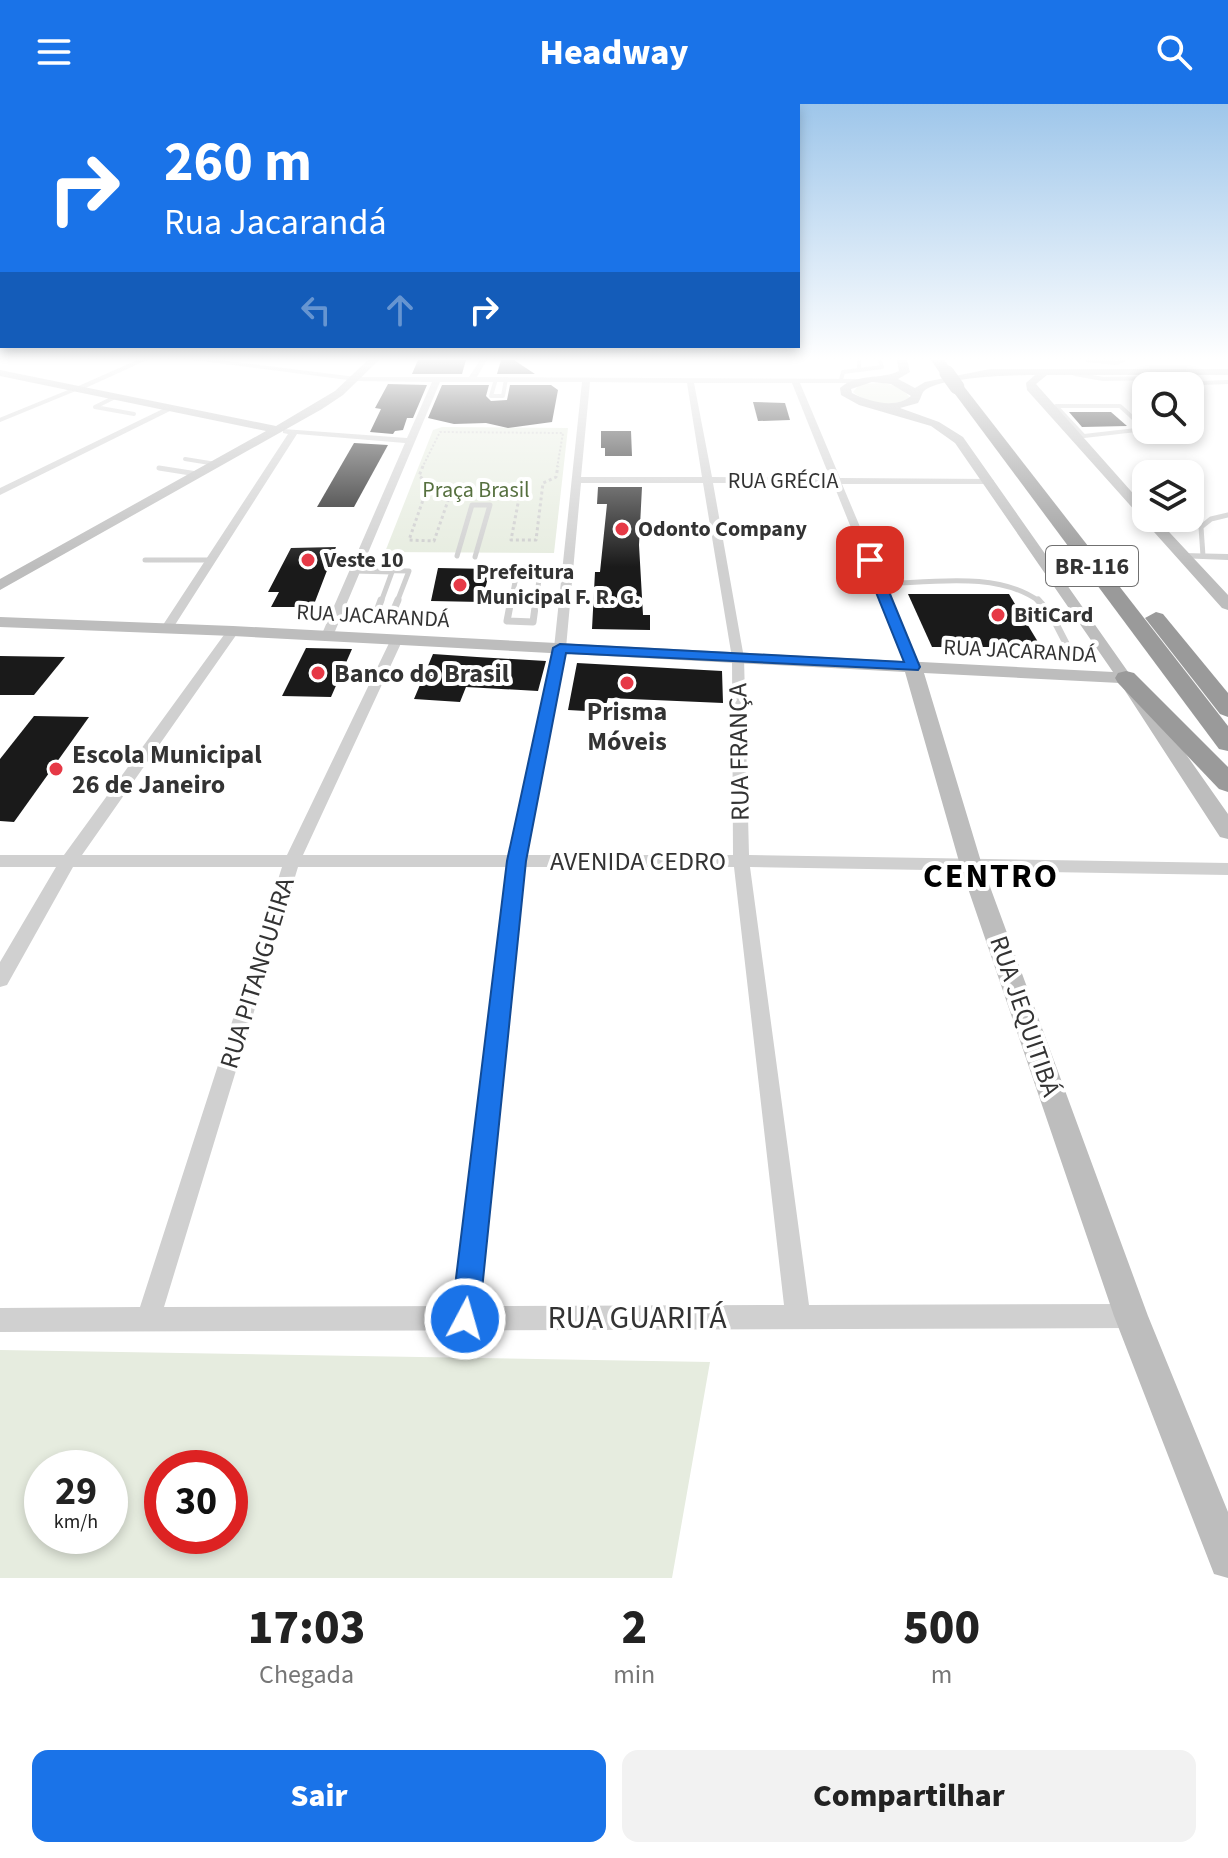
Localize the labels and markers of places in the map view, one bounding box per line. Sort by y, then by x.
place label: Odonto Company [638,513,807,545]
marker: Odonto Company [613,520,631,538]
pin [836,526,904,594]
place label: Veste 10 [323,544,404,576]
marker: Veste 10 [299,551,317,569]
place label: Prefeitura Municipal F. R. G. [476,556,641,613]
marker: Prefeitura Municipal F. R. G. [451,576,469,594]
place label: BitiCard [1014,599,1093,631]
marker: BitiCard [989,606,1007,624]
place label: Banco do Brasil [334,655,510,692]
marker: Banco do Brasil [309,664,327,682]
marker: Prisma Móveis [618,674,636,692]
place label: Prisma Móveis [587,693,667,760]
place label: Escola Municipal 26 de Janeiro [72,736,262,803]
marker: Escola Municipal 26 de Janeiro [47,760,65,778]

